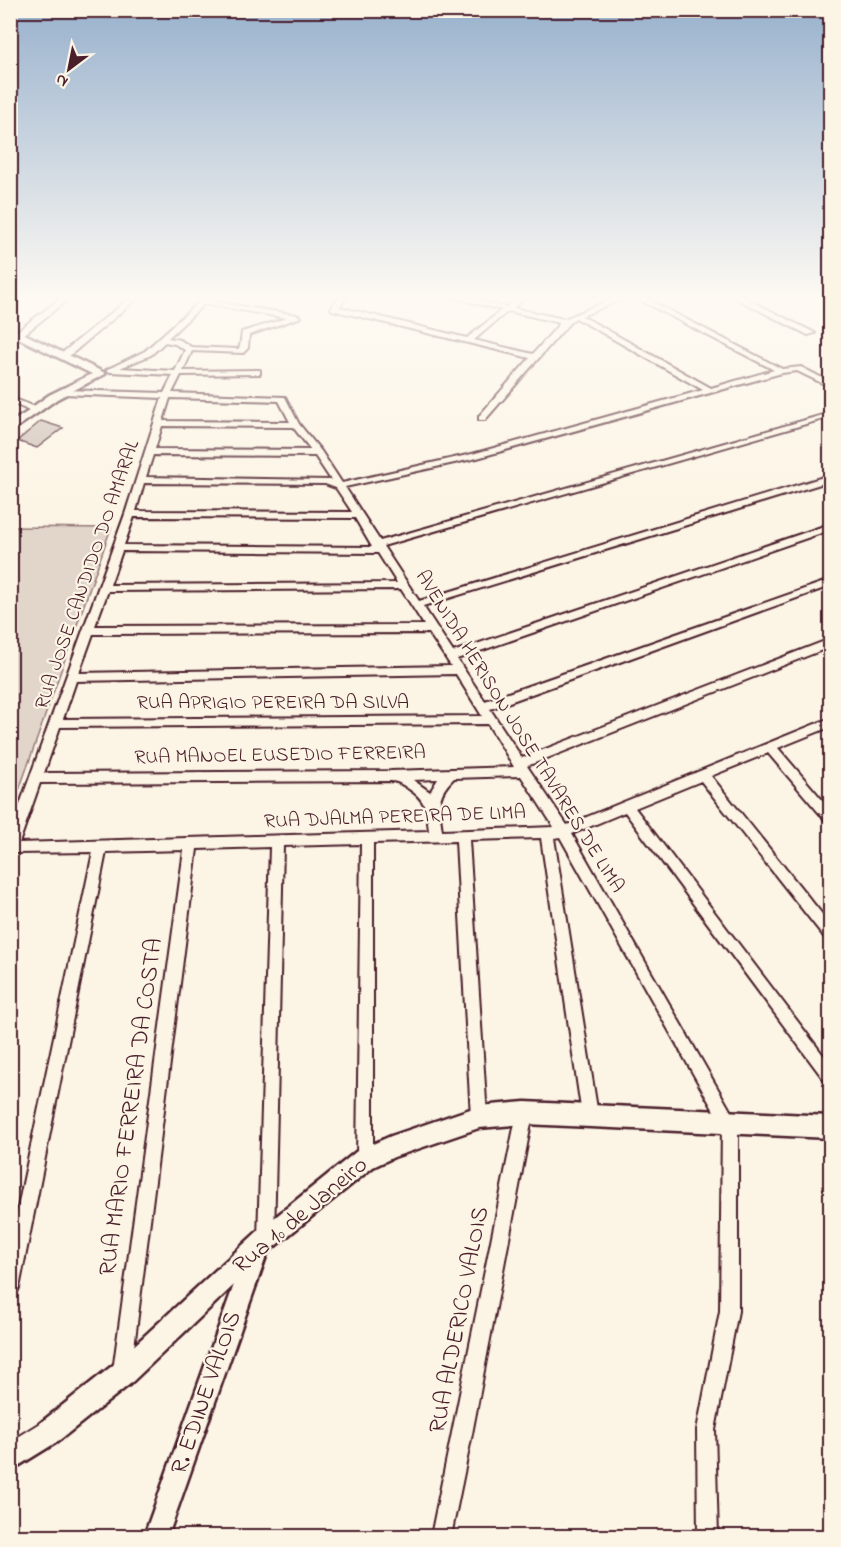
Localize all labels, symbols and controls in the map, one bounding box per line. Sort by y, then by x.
north arrow [39,39,99,99]
text: N [51,67,73,93]
street label: RUA JOSE CANDIDO DO AMARAL [28,436,148,714]
street label: AVENIDA HERISON JOSE TAVARES DE LIMA [407,565,631,899]
street label: RUA APRIGIO PEREIRA DA SILVA [137,689,409,718]
street label: RUA MANOEL EUSEDIO FERREIRA [134,739,426,773]
street label: RUA DJALMA PEREIRA DE LIMA [264,799,526,837]
street label: RUA MARIO FERREIRA DA COSTA [91,936,173,1278]
street label: Rua 1º de Janeiro [226,1149,376,1283]
street label: RUA ALDERICO VALOIS [421,1204,499,1436]
street label: R. EDINE VALOIS [163,1307,251,1479]

